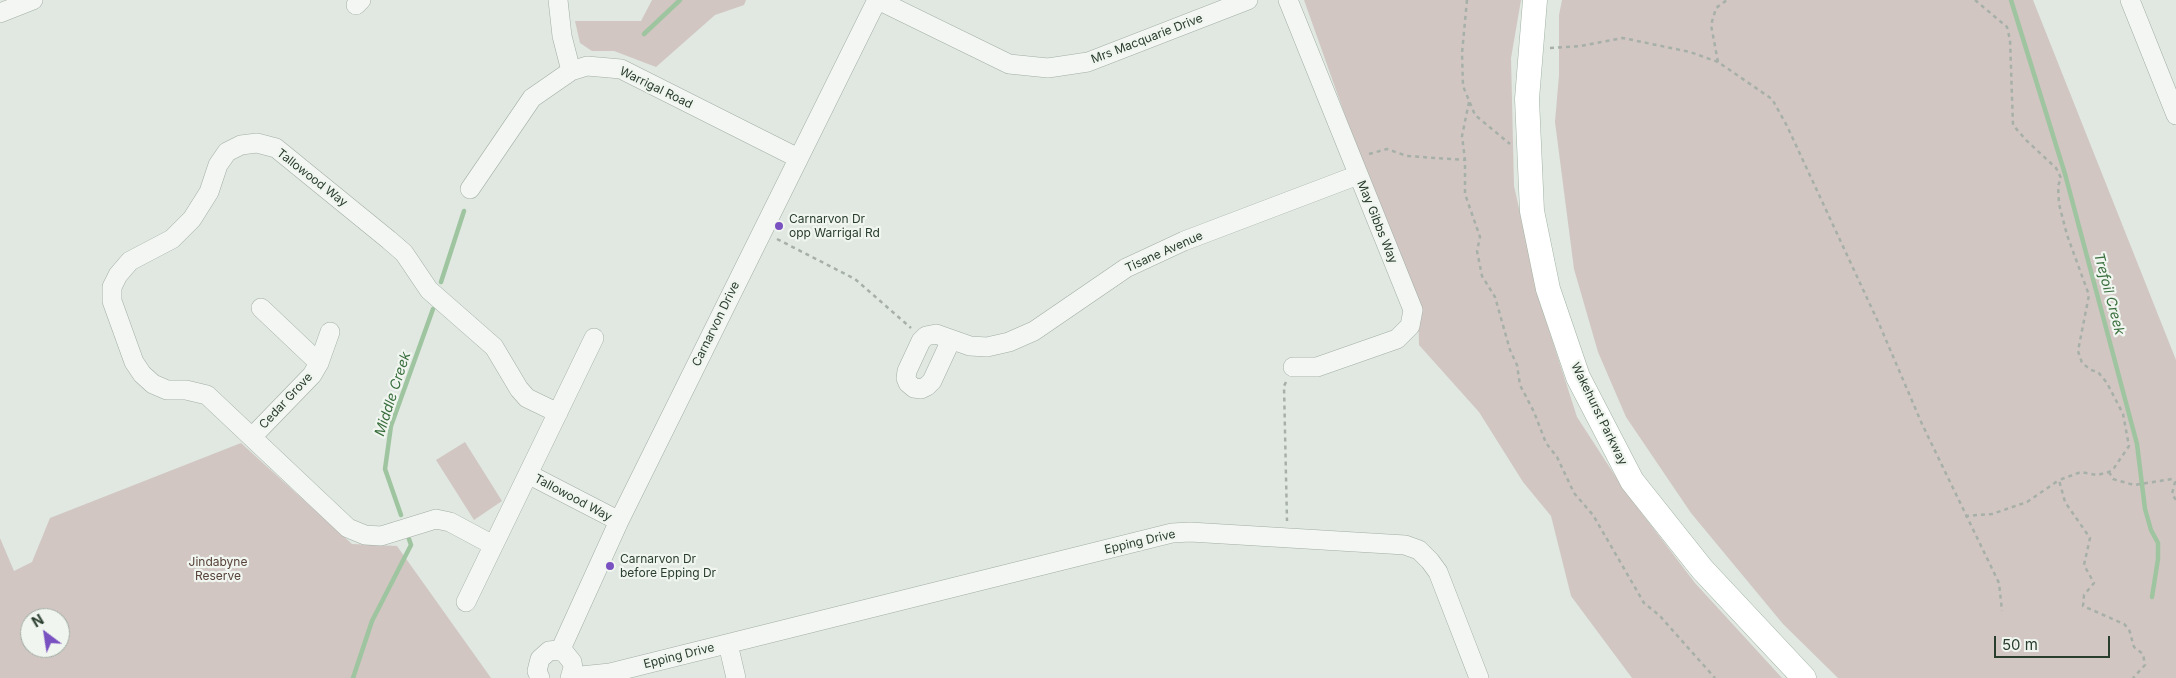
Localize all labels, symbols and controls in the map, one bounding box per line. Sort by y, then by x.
street label: Mrs Macquarie Drive [1089,11,1205,67]
street label: Warrigal Road [617,64,695,112]
street label: Tallowood Way [274,146,350,210]
street label: May Gibbs Way [1354,178,1400,266]
place label: Carnarvon Dr opp Warrigal Rd [789,212,880,240]
marker: Carnarvon Dr opp Warrigal Rd [773,220,785,232]
street label: Tisane Avenue [1123,228,1205,276]
water label: Trefoil Creek [2090,251,2128,337]
street label: Carnarvon Drive [689,279,743,369]
water label: Middle Creek [371,350,415,438]
street label: Wakehurst Parkway [1568,360,1630,468]
street label: Cedar Grove [256,370,316,432]
street label: Tallowood Way [532,472,614,524]
street label: Epping Drive [1103,527,1177,557]
place label: Carnarvon Dr before Epping Dr [620,552,716,580]
park label: Jindabyne Reserve [189,555,247,583]
marker: Carnarvon Dr before Epping Dr [604,560,616,572]
north arrow [20,608,70,658]
text: N [29,611,46,631]
scale bar [1996,626,2112,658]
text: 50 m [2002,635,2038,654]
street label: Epping Drive [642,640,716,672]

